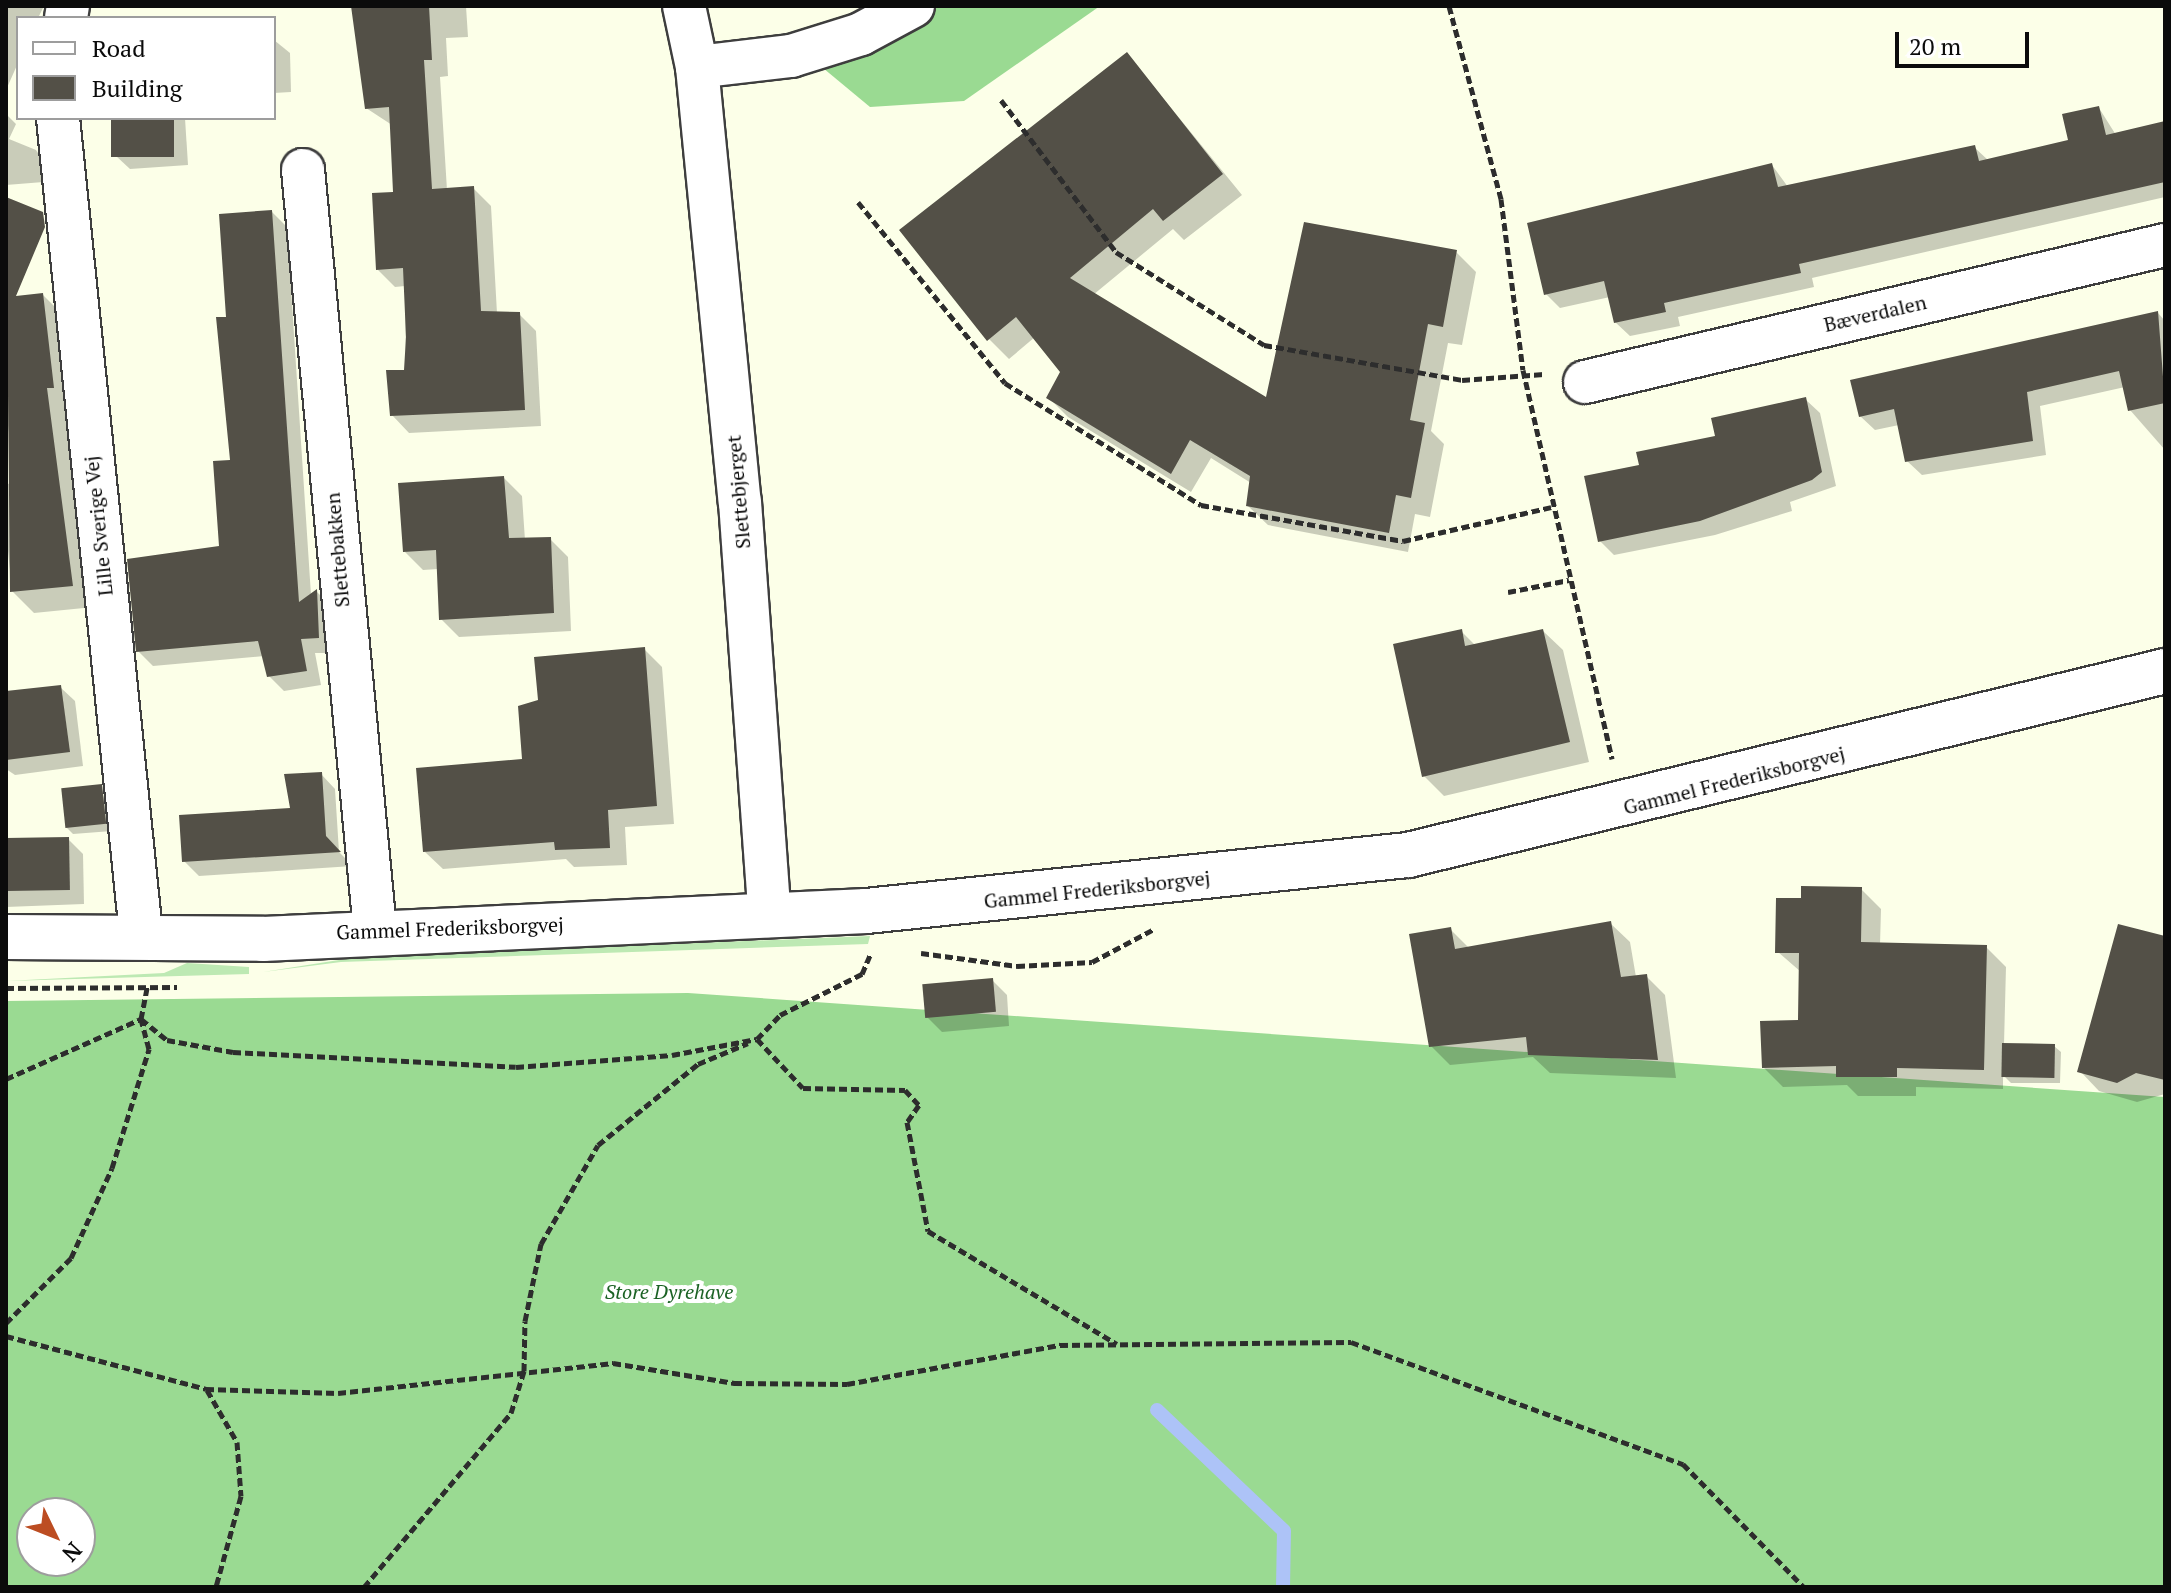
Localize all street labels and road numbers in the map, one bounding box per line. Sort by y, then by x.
street label: Bæverdalen [1821,290,1929,336]
street label: Slettebjerget [721,434,755,550]
street label: Lille Sverige Vej [79,454,117,598]
street label: Slettebakken [320,492,354,608]
street label: Gammel Frederiksborgvej [1621,741,1847,819]
street label: Gammel Frederiksborgvej [983,865,1211,913]
street label: Gammel Frederiksborgvej [336,912,564,944]

